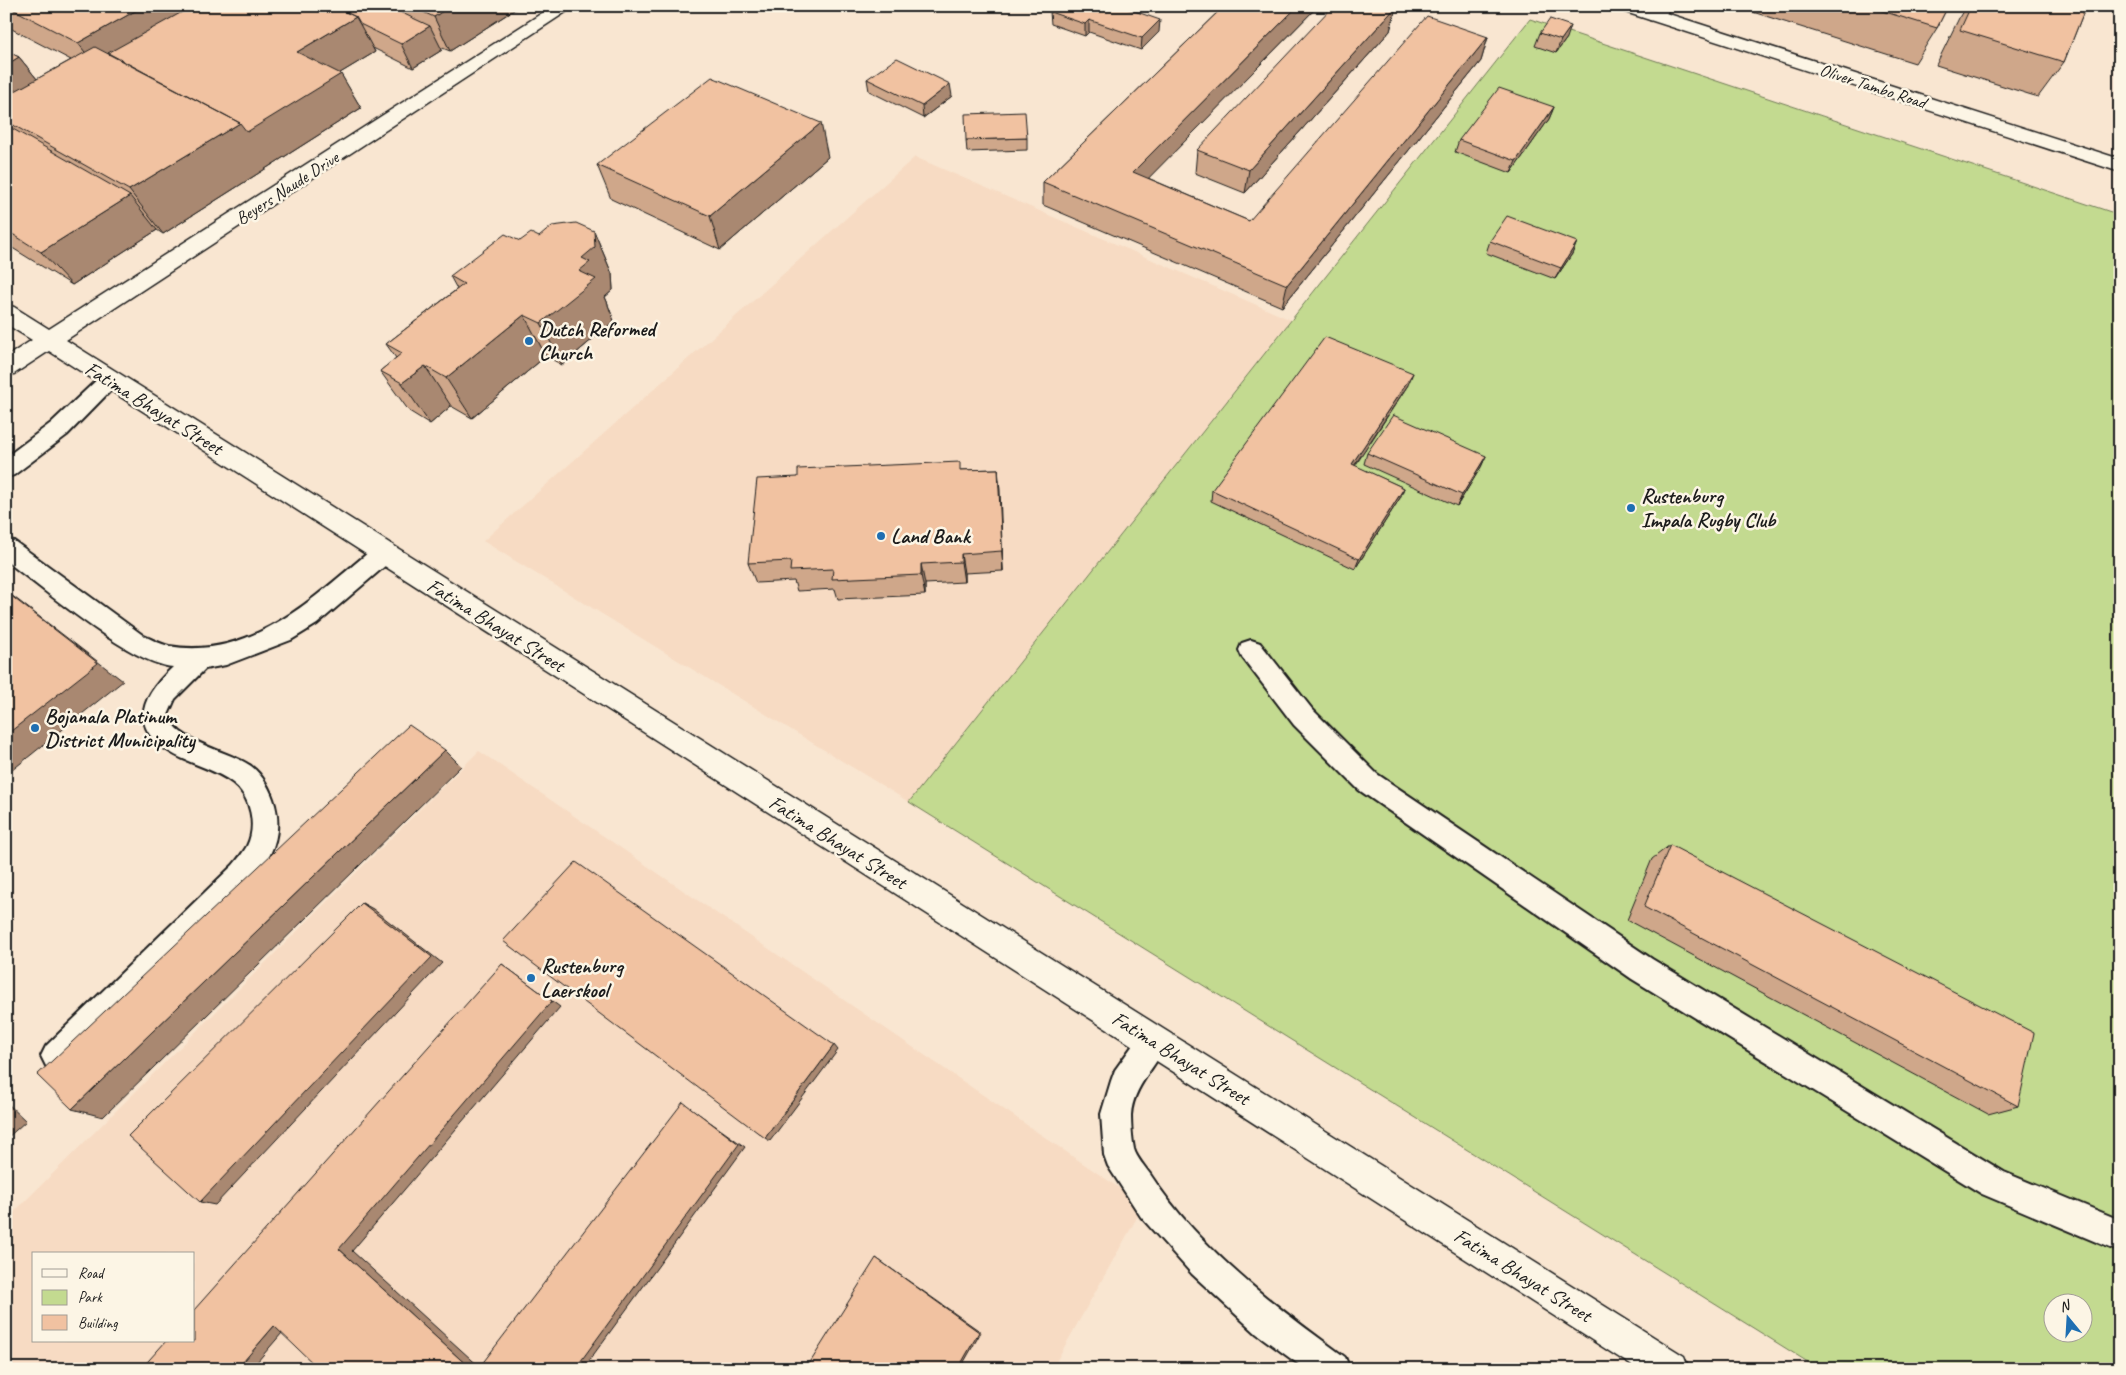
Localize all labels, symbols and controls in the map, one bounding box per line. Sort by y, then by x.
street label: Oliver Tambo Road [1817,58,1932,114]
street label: Beyers Naude Drive [231,146,344,229]
place label: Dutch Reformed Church [539,316,658,366]
marker: Dutch Reformed Church [523,335,535,347]
street label: Fatima Bhayat Street [80,355,229,462]
place label: Rustenburg Impala Rugby Club [1641,483,1777,533]
marker: Rustenburg Impala Rugby Club [1625,502,1637,514]
place label: Land Bank [891,523,972,549]
marker: Land Bank [875,530,887,542]
street label: Fatima Bhayat Street [422,572,571,679]
place label: Bojanala Platinum District Municipality [45,703,197,754]
marker: Bojanala Platinum District Municipality [29,722,41,734]
street label: Fatima Bhayat Street [764,789,913,896]
place label: Rustenburg Laerskool [541,953,625,1003]
marker: Rustenburg Laerskool [525,972,537,984]
street label: Fatima Bhayat Street [1107,1005,1256,1112]
street label: Fatima Bhayat Street [1449,1222,1598,1329]
legend [32,1252,195,1342]
text: Road [78,1264,105,1283]
text: Park [78,1288,103,1307]
north arrow [2044,1292,2094,1342]
text: N [2057,1296,2073,1316]
text: Building [78,1314,118,1333]

